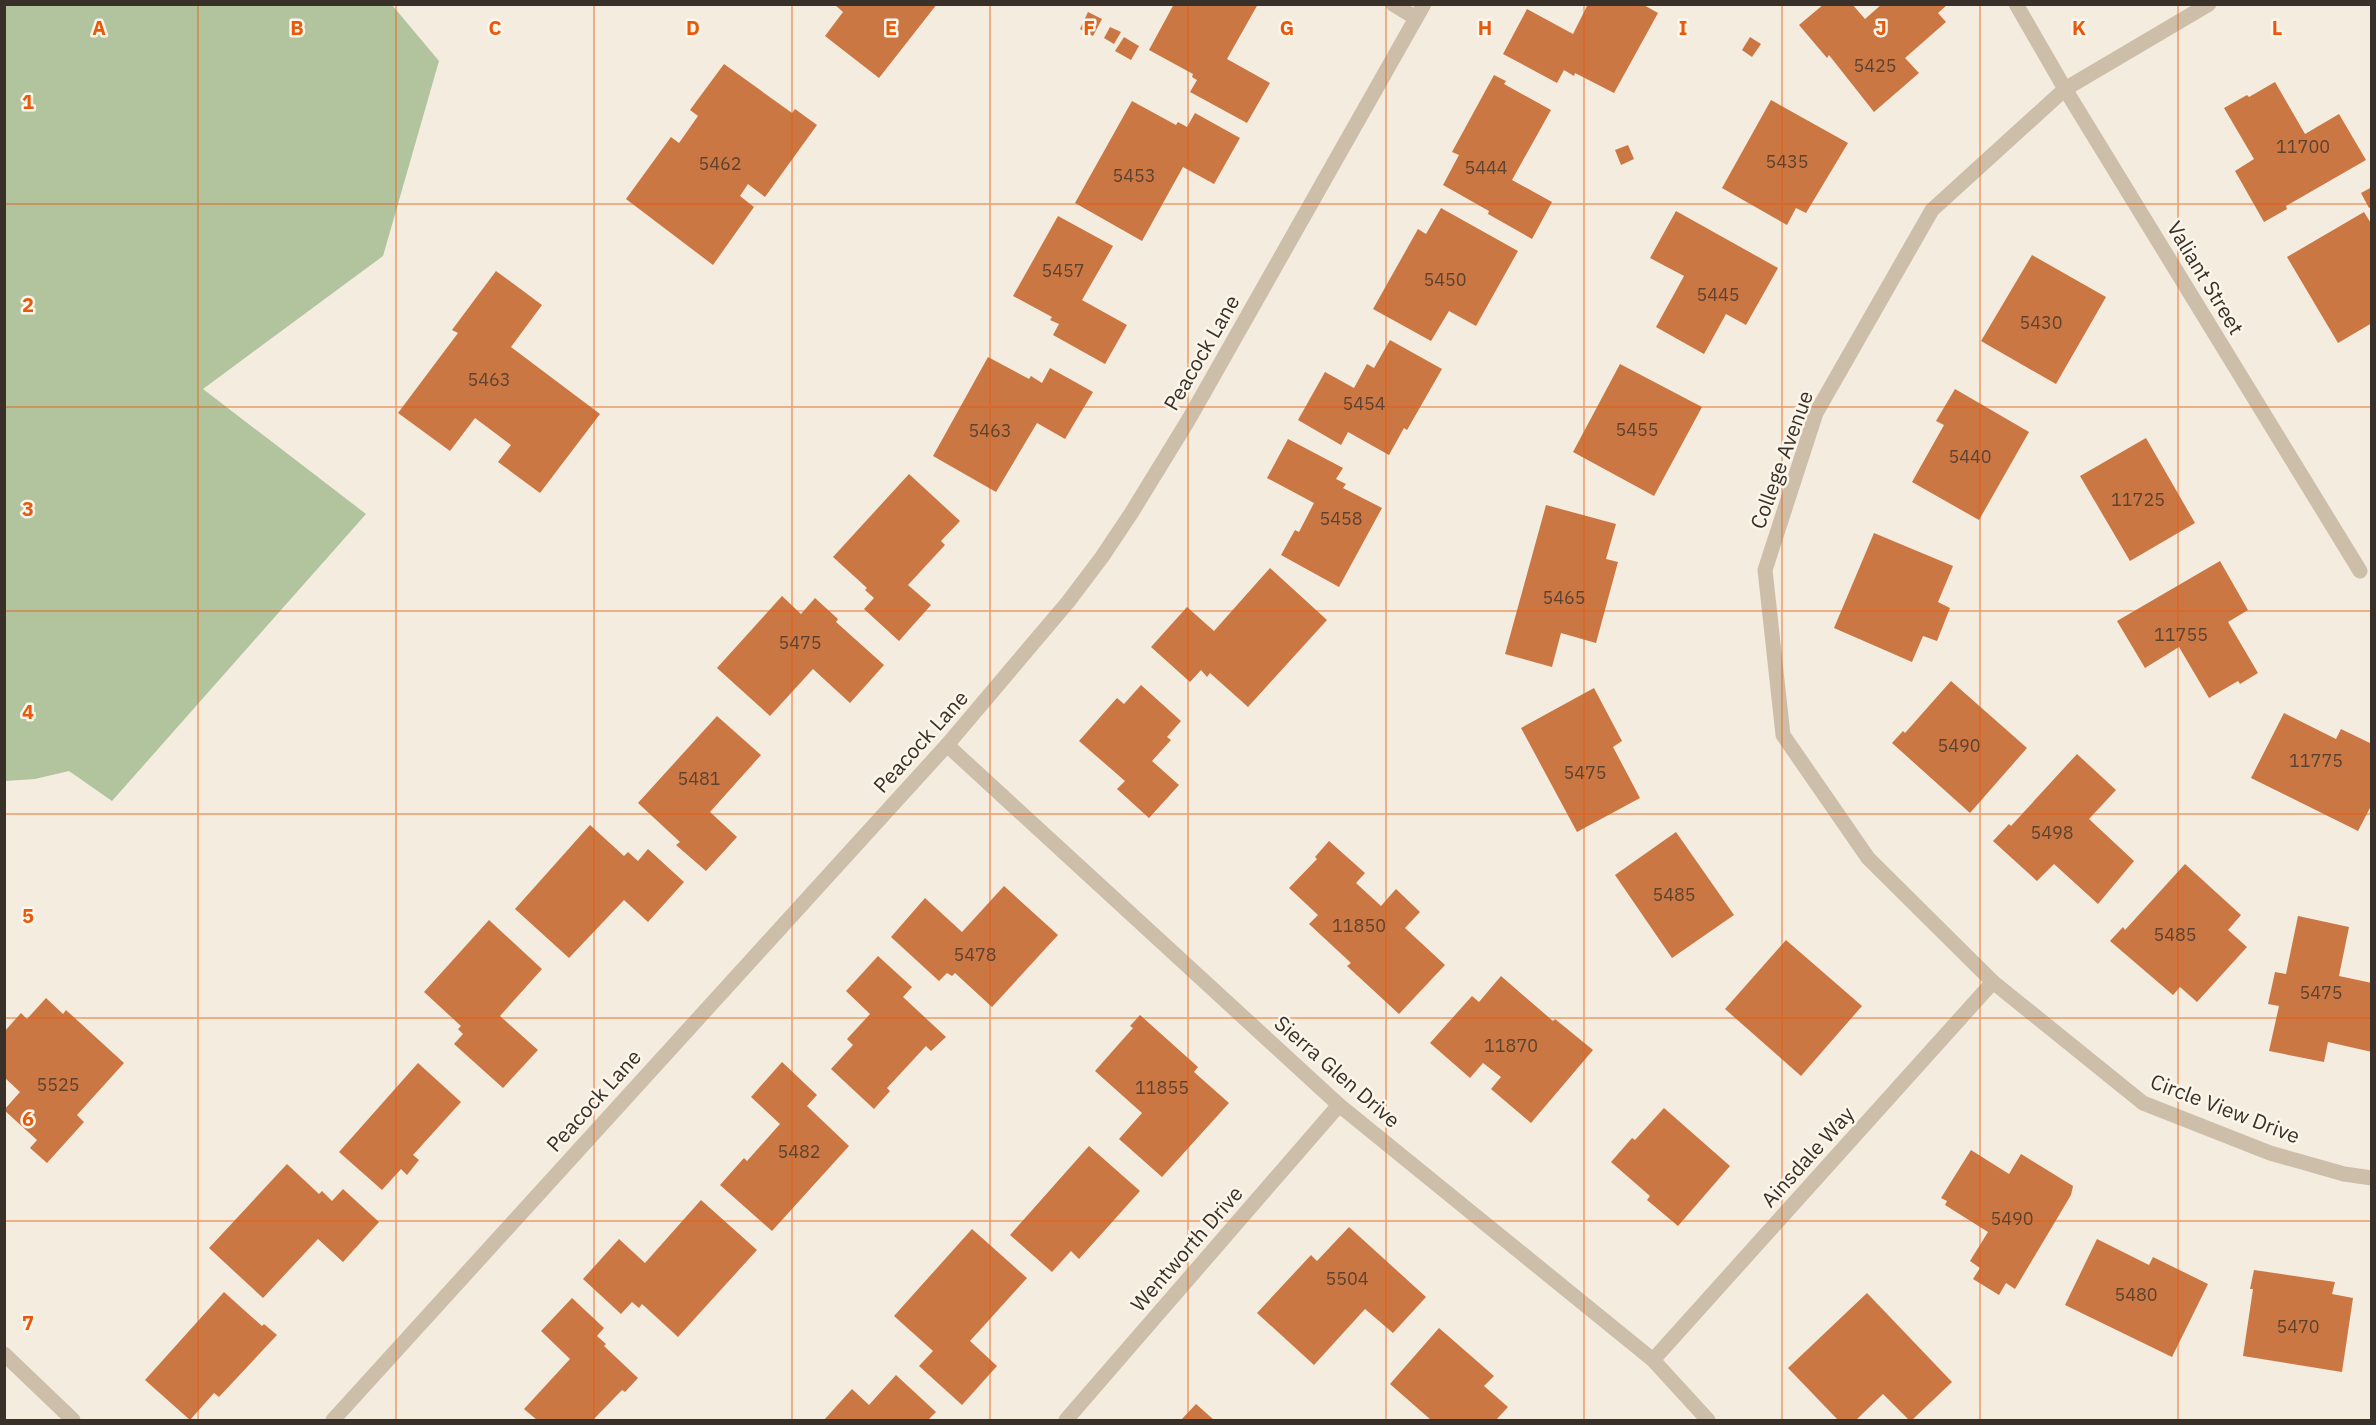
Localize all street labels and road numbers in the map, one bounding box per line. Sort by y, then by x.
street label: Valiant Street [2161,216,2251,339]
street label: Peacock Lane [1157,290,1246,415]
street label: College Avenue [1743,387,1819,533]
street label: Peacock Lane [867,684,974,799]
street label: Sierra Glen Drive [1269,1009,1406,1134]
street label: Peacock Lane [540,1043,647,1158]
street label: Circle View Drive [2147,1067,2304,1149]
street label: Ainsdale Way [1755,1100,1860,1213]
street label: Wentworth Drive [1124,1180,1249,1317]

